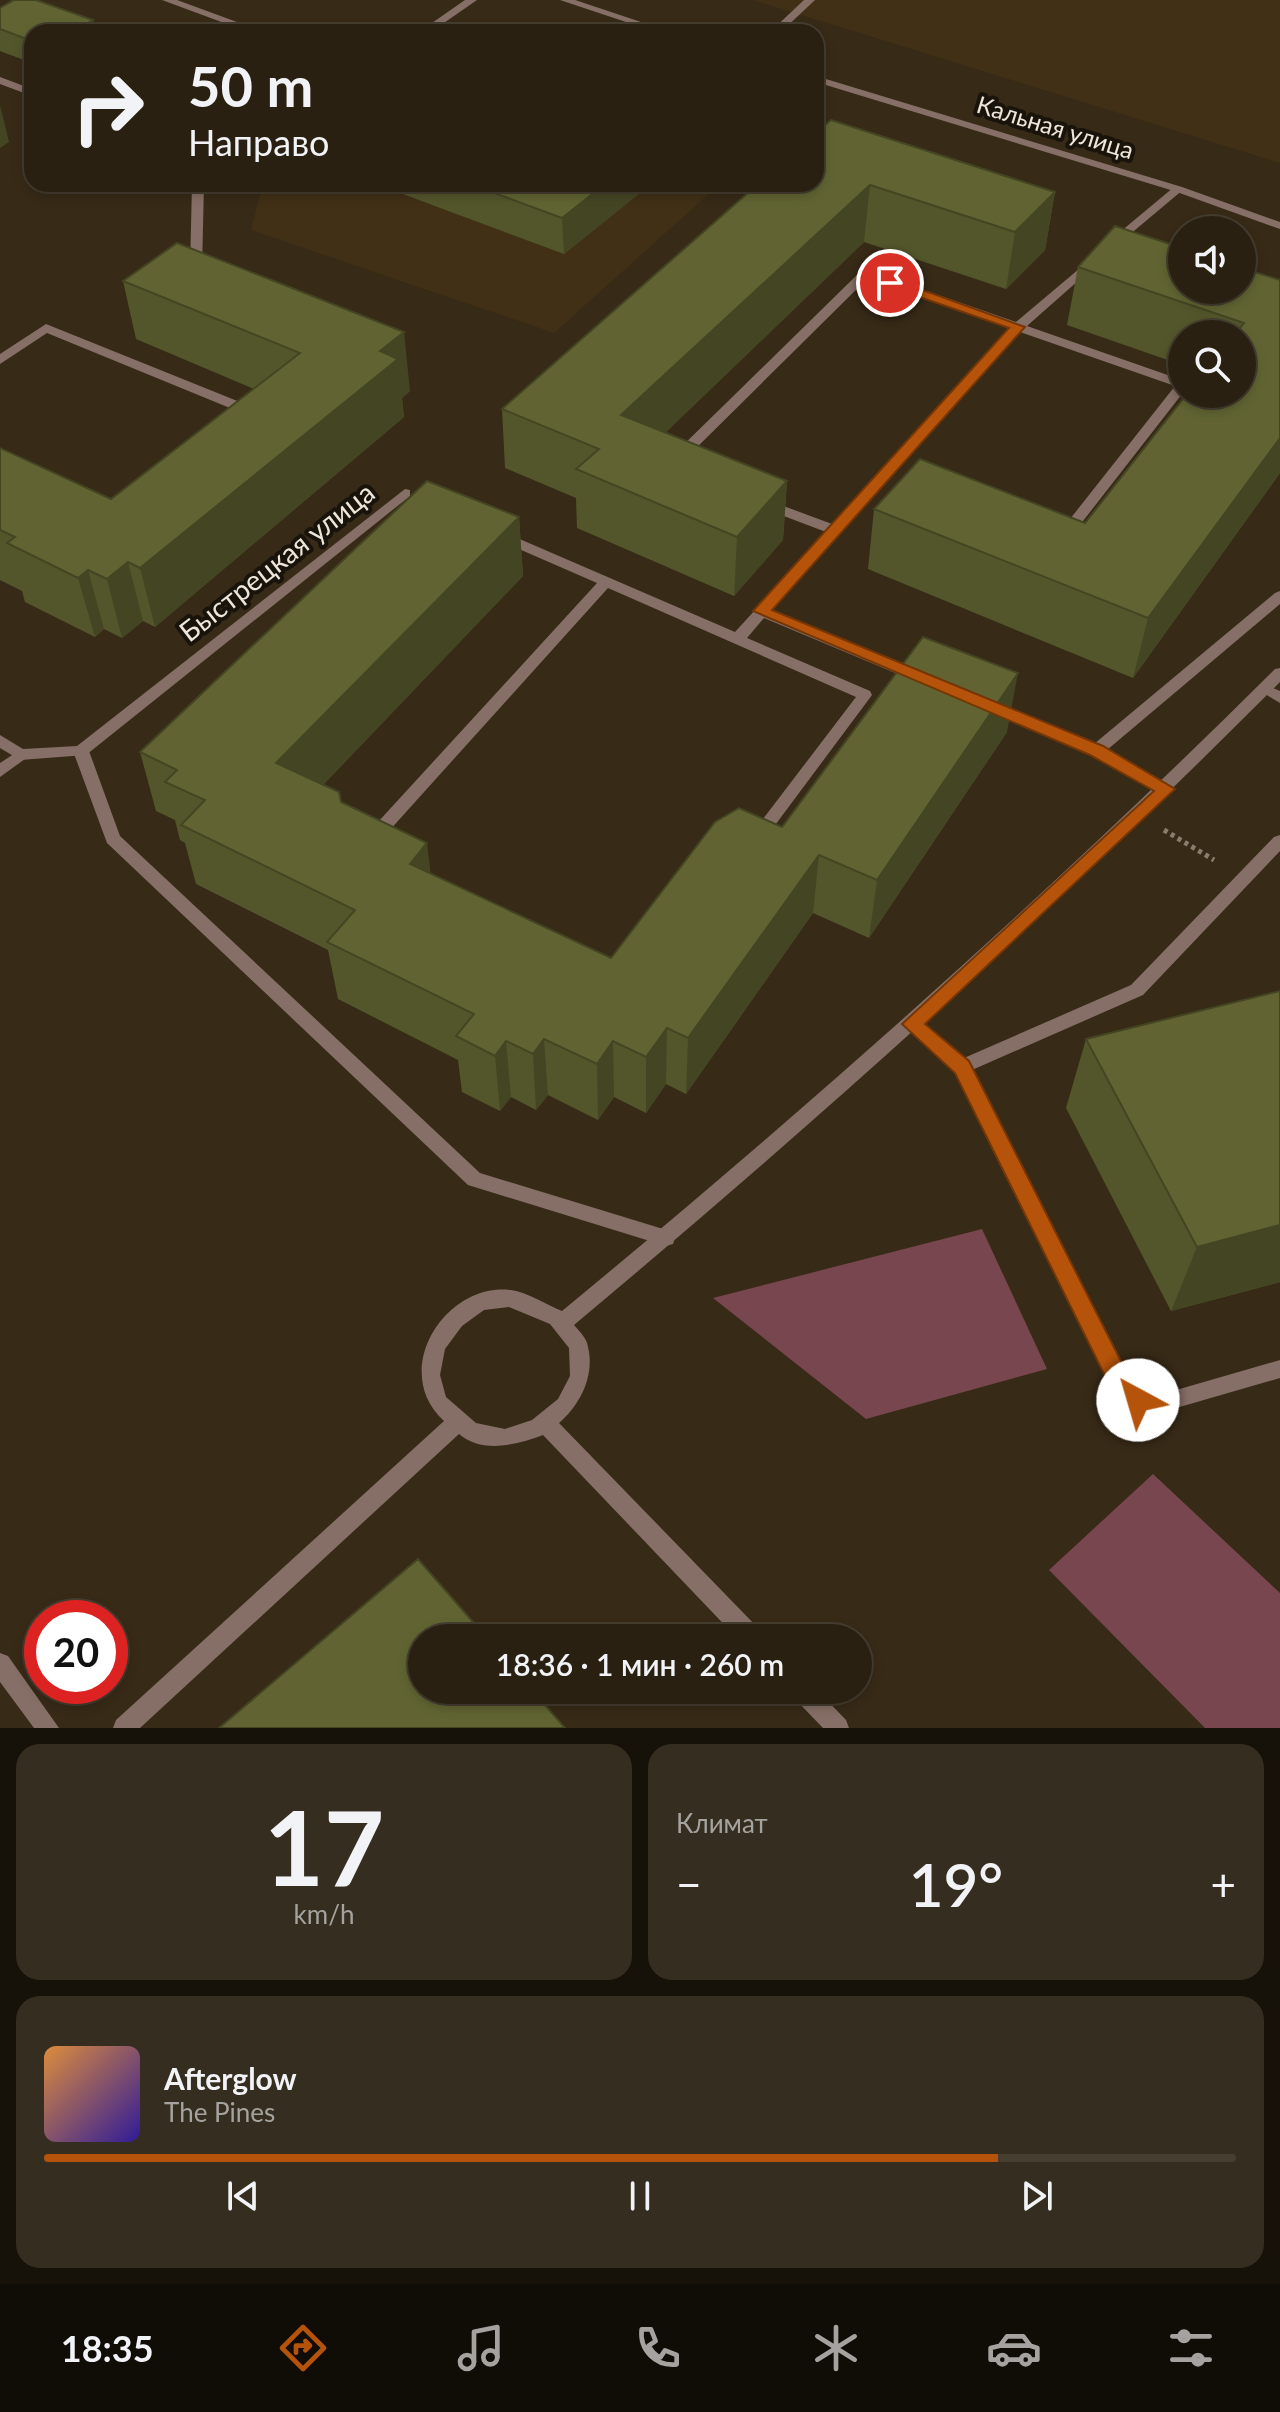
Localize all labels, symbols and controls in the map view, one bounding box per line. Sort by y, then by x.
text: 50 m [188,52,313,119]
icon: right [56,56,160,160]
street label: Кальная улица [974,89,1137,164]
text: Направо [188,120,329,164]
map controls [1168,216,1256,408]
button: sound [1168,216,1256,304]
pin [856,249,924,317]
icon: arrive [868,261,912,305]
button: search [1168,320,1256,408]
street label: Быстрецкая улица [172,475,381,648]
position arrow [1096,1358,1180,1442]
speed limit sign: 20 [24,1600,128,1704]
text: 18:36 · 1 мин · 260 m [496,1646,784,1682]
text: 17 [264,1783,384,1908]
text: Климат [676,1807,768,1839]
text: 19° [909,1848,1003,1920]
text: − [676,1858,702,1910]
text: + [1210,1858,1236,1910]
text: km/h [294,1898,354,1930]
text: Afterglow [164,2060,297,2096]
text: The Pines [164,2096,275,2128]
icon: previous [221,2174,265,2218]
icon: pause [618,2174,662,2218]
icon: next [1015,2174,1059,2218]
icon: directions [275,2320,331,2376]
icon: music [453,2320,509,2376]
icon: phone [630,2320,686,2376]
icon: climate [808,2320,864,2376]
icon: car [986,2320,1042,2376]
icon: filters [1163,2320,1219,2376]
text: 18:35 [61,2326,154,2370]

